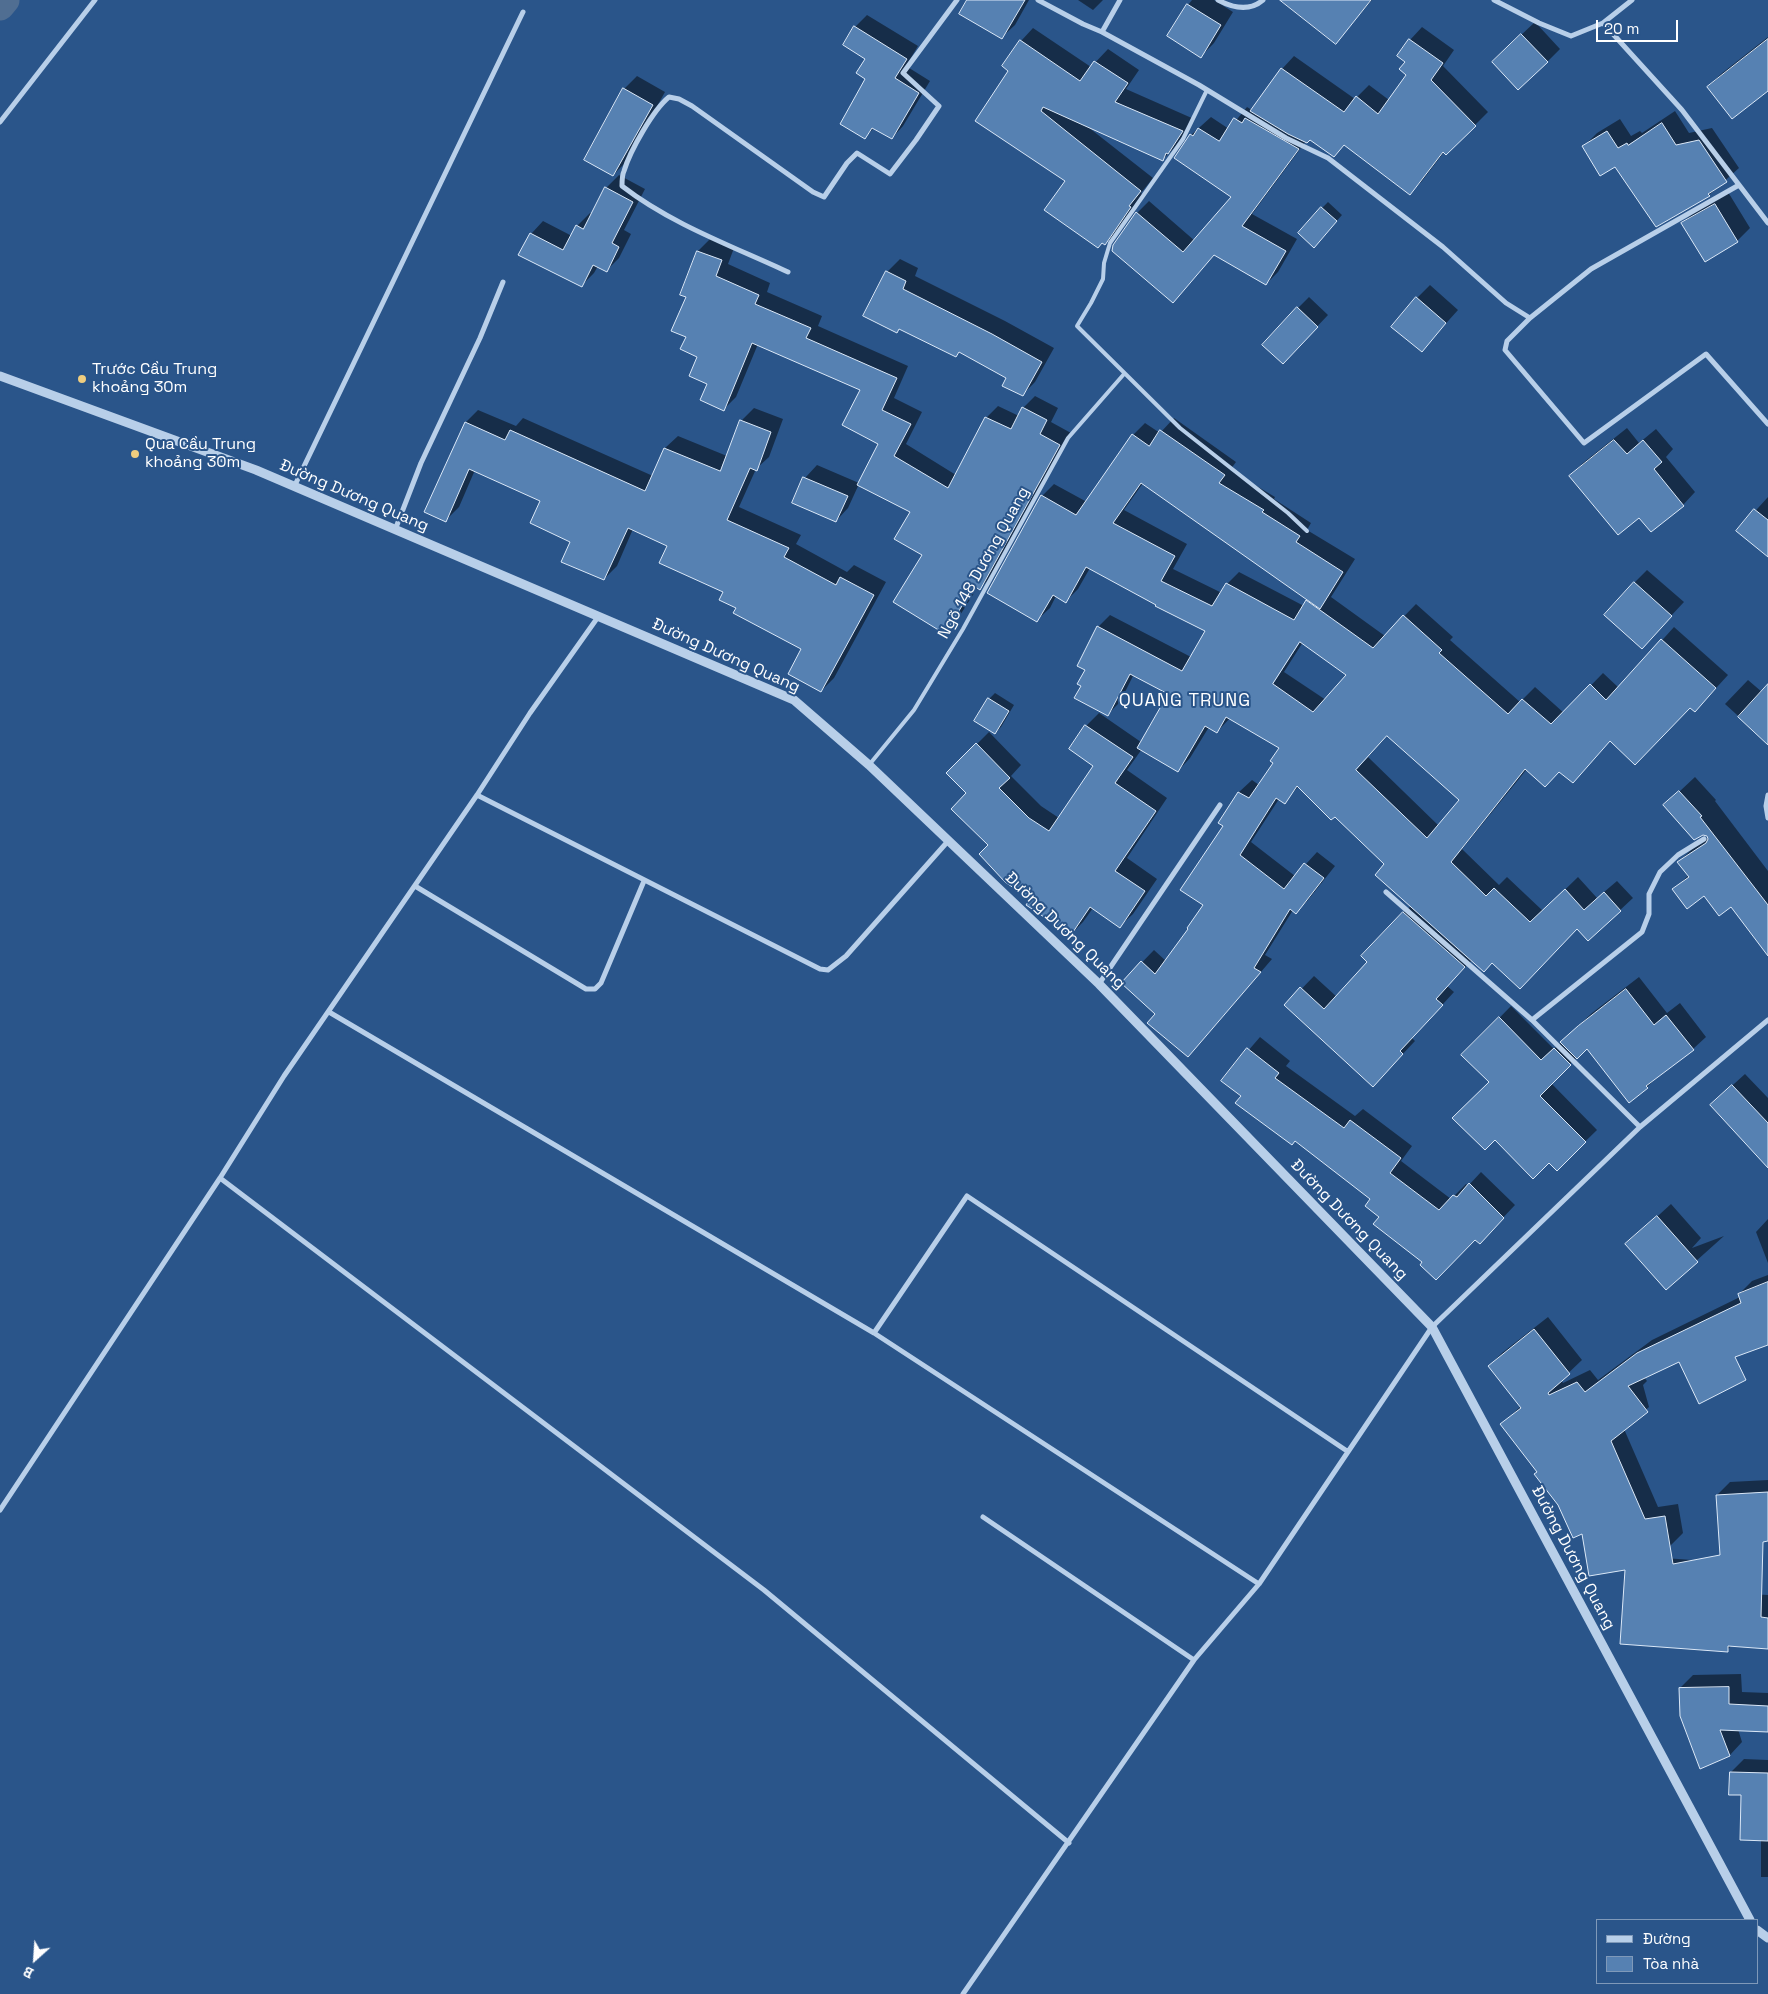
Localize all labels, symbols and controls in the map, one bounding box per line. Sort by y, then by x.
scale bar [1598,10,1680,42]
text: 20 m [1604,19,1639,38]
place label: Trước Cầu Trung khoảng 30m [92,360,217,398]
marker: Trước Cầu Trung khoảng 30m [76,373,88,385]
place label: Qua Cầu Trung khoảng 30m [145,435,256,473]
marker: Qua Cầu Trung khoảng 30m [129,448,141,460]
street label: Đường Dương Quang [277,456,431,536]
street label: Ngõ 148 Dương Quang [934,484,1034,642]
street label: Đường Dương Quang [649,615,803,697]
district label: QUANG TRUNG [1117,690,1253,712]
street label: Đường Dương Quang [1001,869,1129,993]
street label: Đường Dương Quang [1287,1156,1411,1284]
street label: Đường Dương Quang [1527,1483,1619,1633]
legend [1596,1919,1758,1984]
text: Đường [1643,1929,1691,1948]
north arrow [10,1934,60,1984]
text: Tòa nhà [1643,1954,1699,1973]
text: B [20,1962,37,1983]

